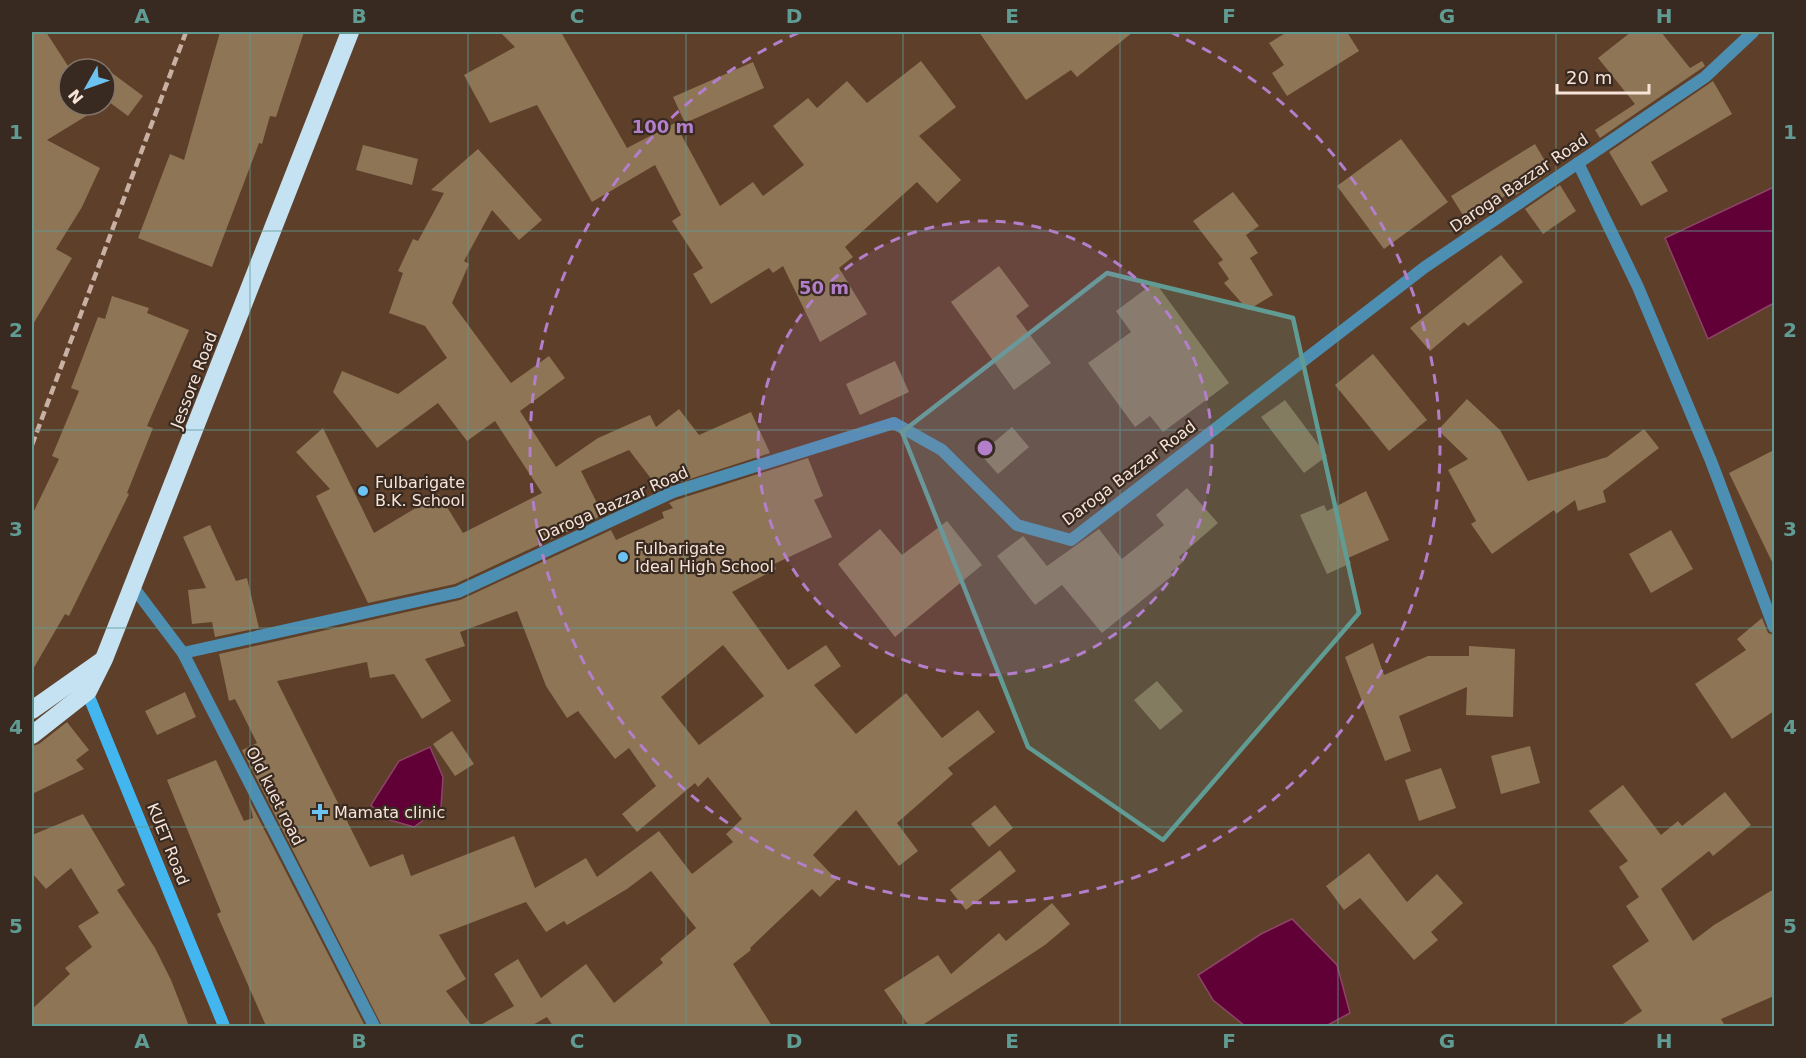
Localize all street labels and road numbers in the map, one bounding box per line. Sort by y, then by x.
street label: Daroga Bazzar Road [1446,130,1592,236]
street label: Jessore Road [166,329,221,432]
street label: Daroga Bazzar Road [1058,417,1200,529]
street label: Daroga Bazzar Road [535,462,691,546]
street label: Old kuet road [242,743,308,849]
street label: KUET Road [143,800,193,888]

